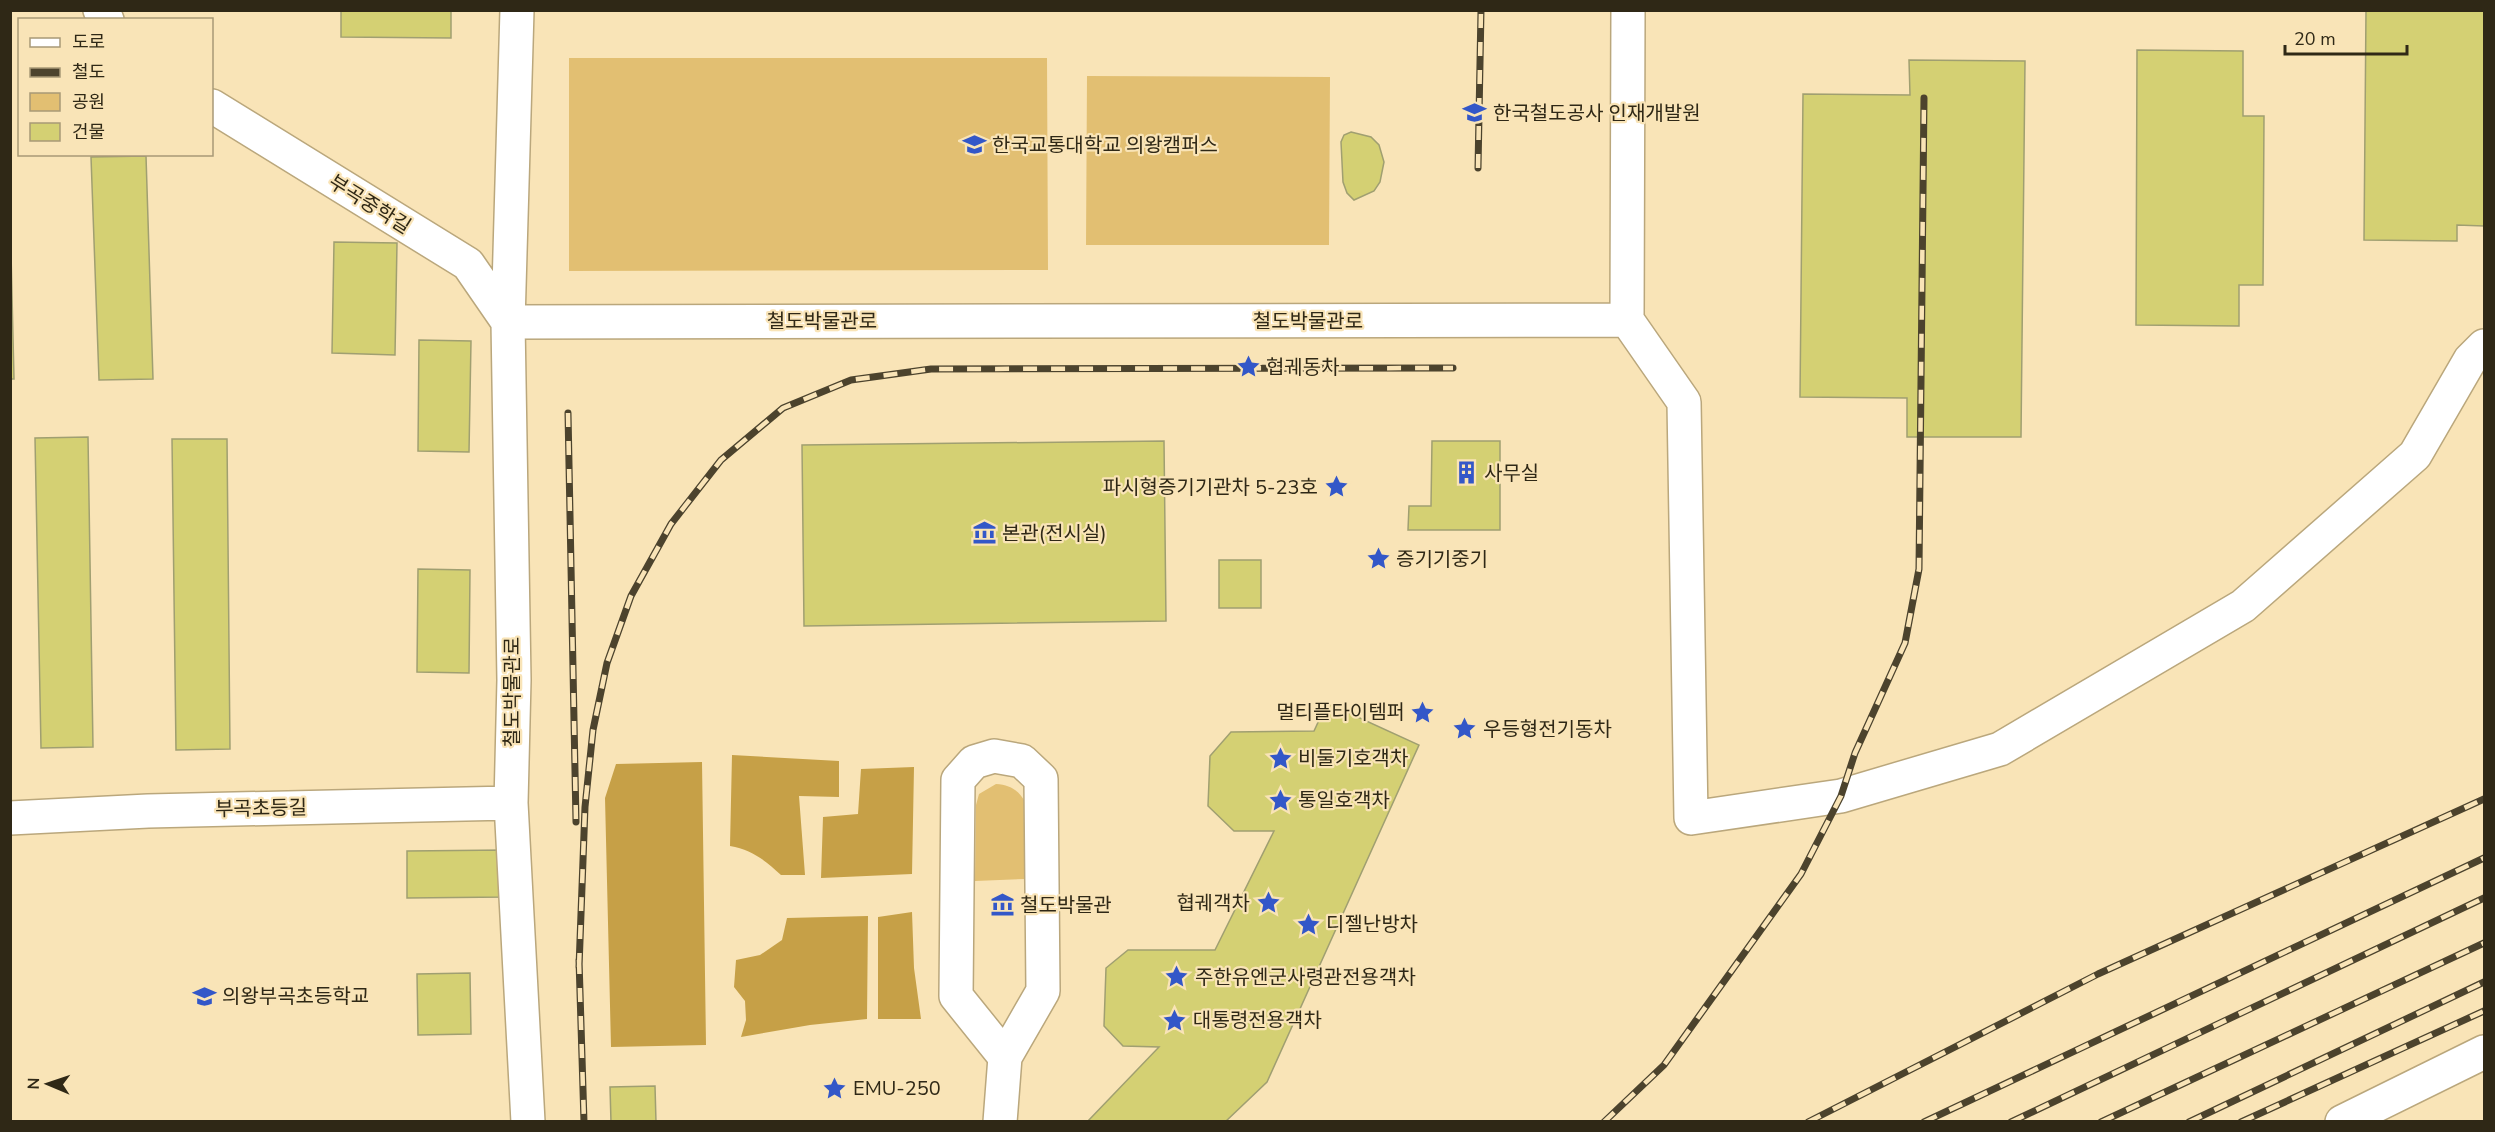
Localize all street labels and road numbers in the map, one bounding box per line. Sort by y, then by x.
street label: 부곡중학길 [324,169,416,240]
street label: 철도박물관로 [767,308,877,335]
street label: 철도박물관로 [1253,308,1363,335]
street label: 철도박물관로 [499,637,526,747]
street label: 부곡초등길 [215,794,307,823]

